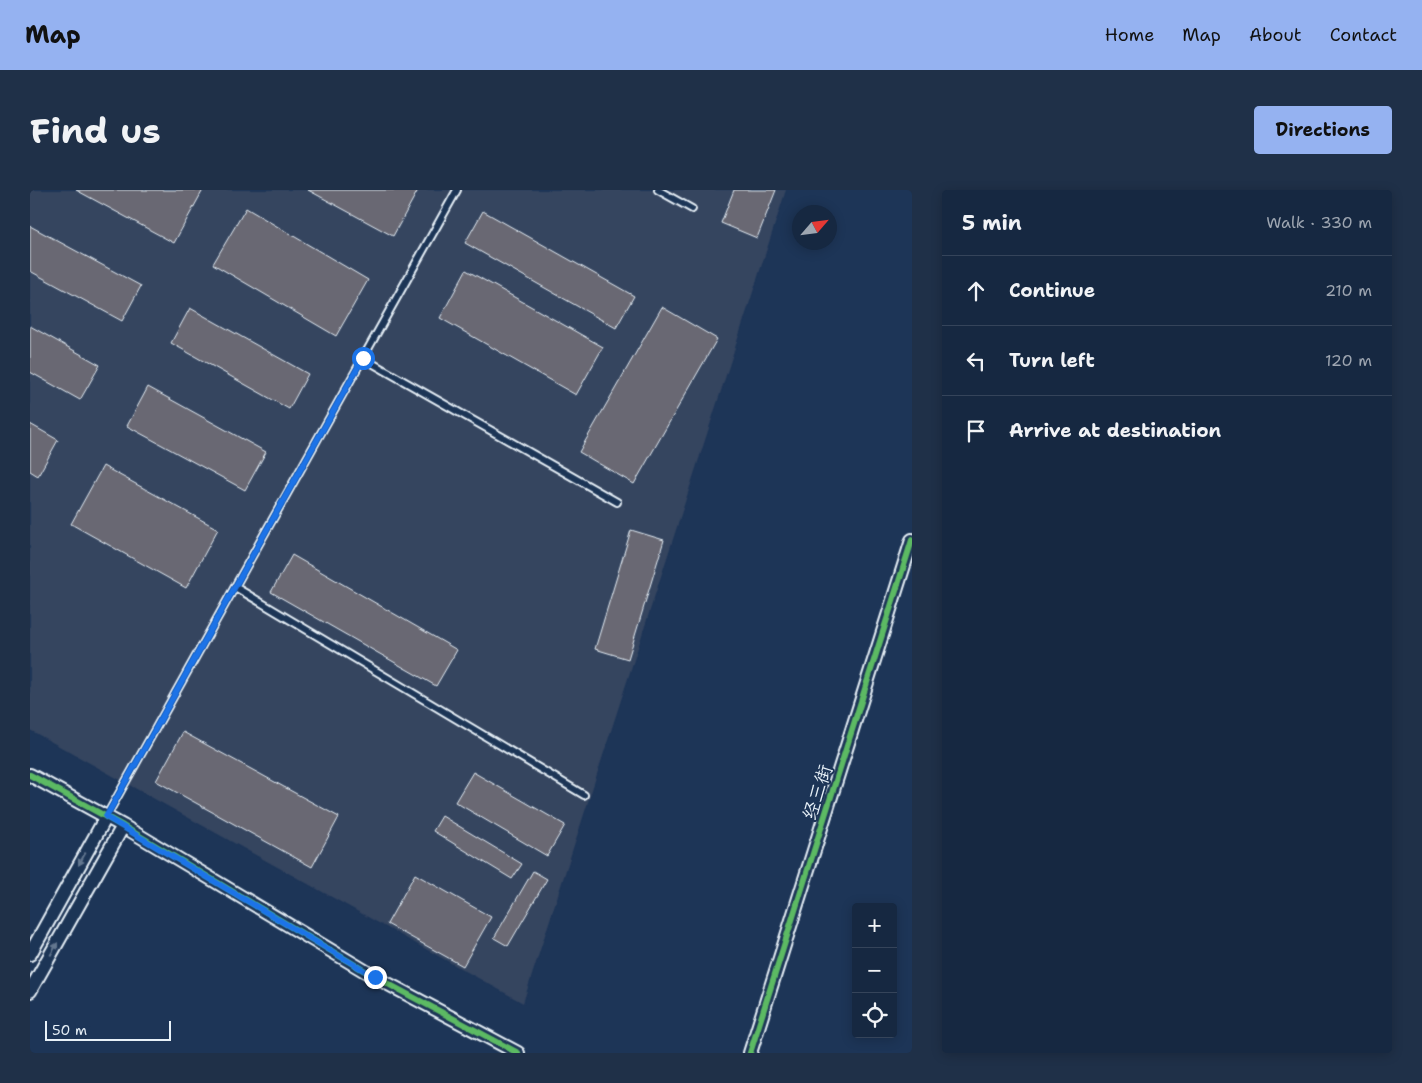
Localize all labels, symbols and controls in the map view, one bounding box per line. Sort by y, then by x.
text: Map [25,19,81,51]
text: Home [1105,23,1154,47]
text: Map [1182,23,1221,47]
text: About [1249,23,1302,47]
text: Contact [1330,23,1397,47]
button: Directions [1254,106,1392,154]
text: Find us [30,107,161,154]
north arrow [792,205,837,250]
text: 5 min [962,209,1022,237]
text: Walk · 330 m [1266,212,1372,233]
icon: ahead [962,277,990,305]
text: Continue [1009,278,1095,303]
text: 210 m [1325,280,1372,301]
route start [352,347,375,370]
icon: left [962,347,990,375]
text: Turn left [1009,348,1095,373]
text: 120 m [1325,350,1372,371]
icon: arrive [962,417,990,445]
text: Arrive at destination [1009,418,1221,443]
street label: 经三街 [797,761,838,823]
one-way arrow [78,853,87,866]
map controls [852,903,897,1038]
button: + [852,903,897,948]
one-way arrow [50,941,58,956]
button: − [852,948,897,993]
route end [364,966,387,989]
button: locate [852,993,897,1038]
scale bar [45,1018,171,1041]
text: 50 m [52,1021,87,1039]

